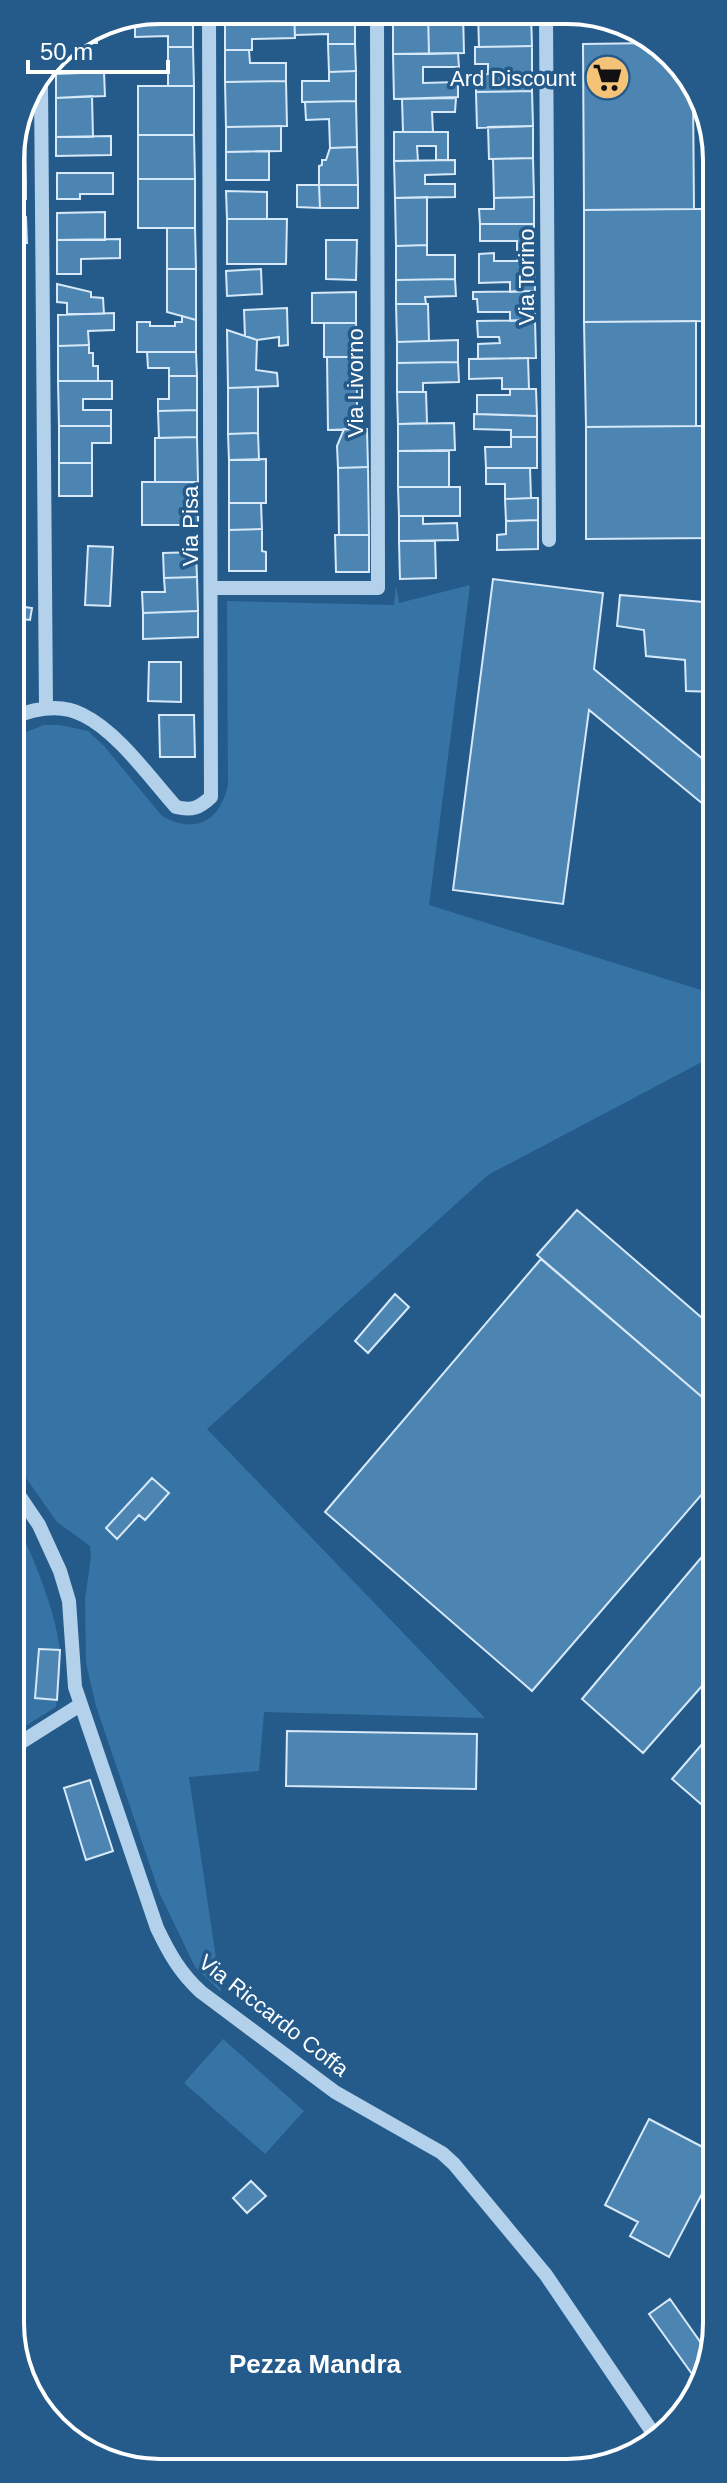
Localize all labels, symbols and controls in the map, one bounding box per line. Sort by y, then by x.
scale bar [28,24,168,74]
text: 50 m [40,38,93,65]
supermarket icon: Ard Discount [583,54,631,102]
place label: Ard Discount [450,66,576,91]
street label: Via Torino [514,228,539,326]
street label: Via Livorno [343,328,368,438]
street label: Via Pisa [178,485,203,566]
street label: Via Riccardo Coffa [194,1949,354,2082]
district label: Pezza Mandra [229,2349,402,2379]

